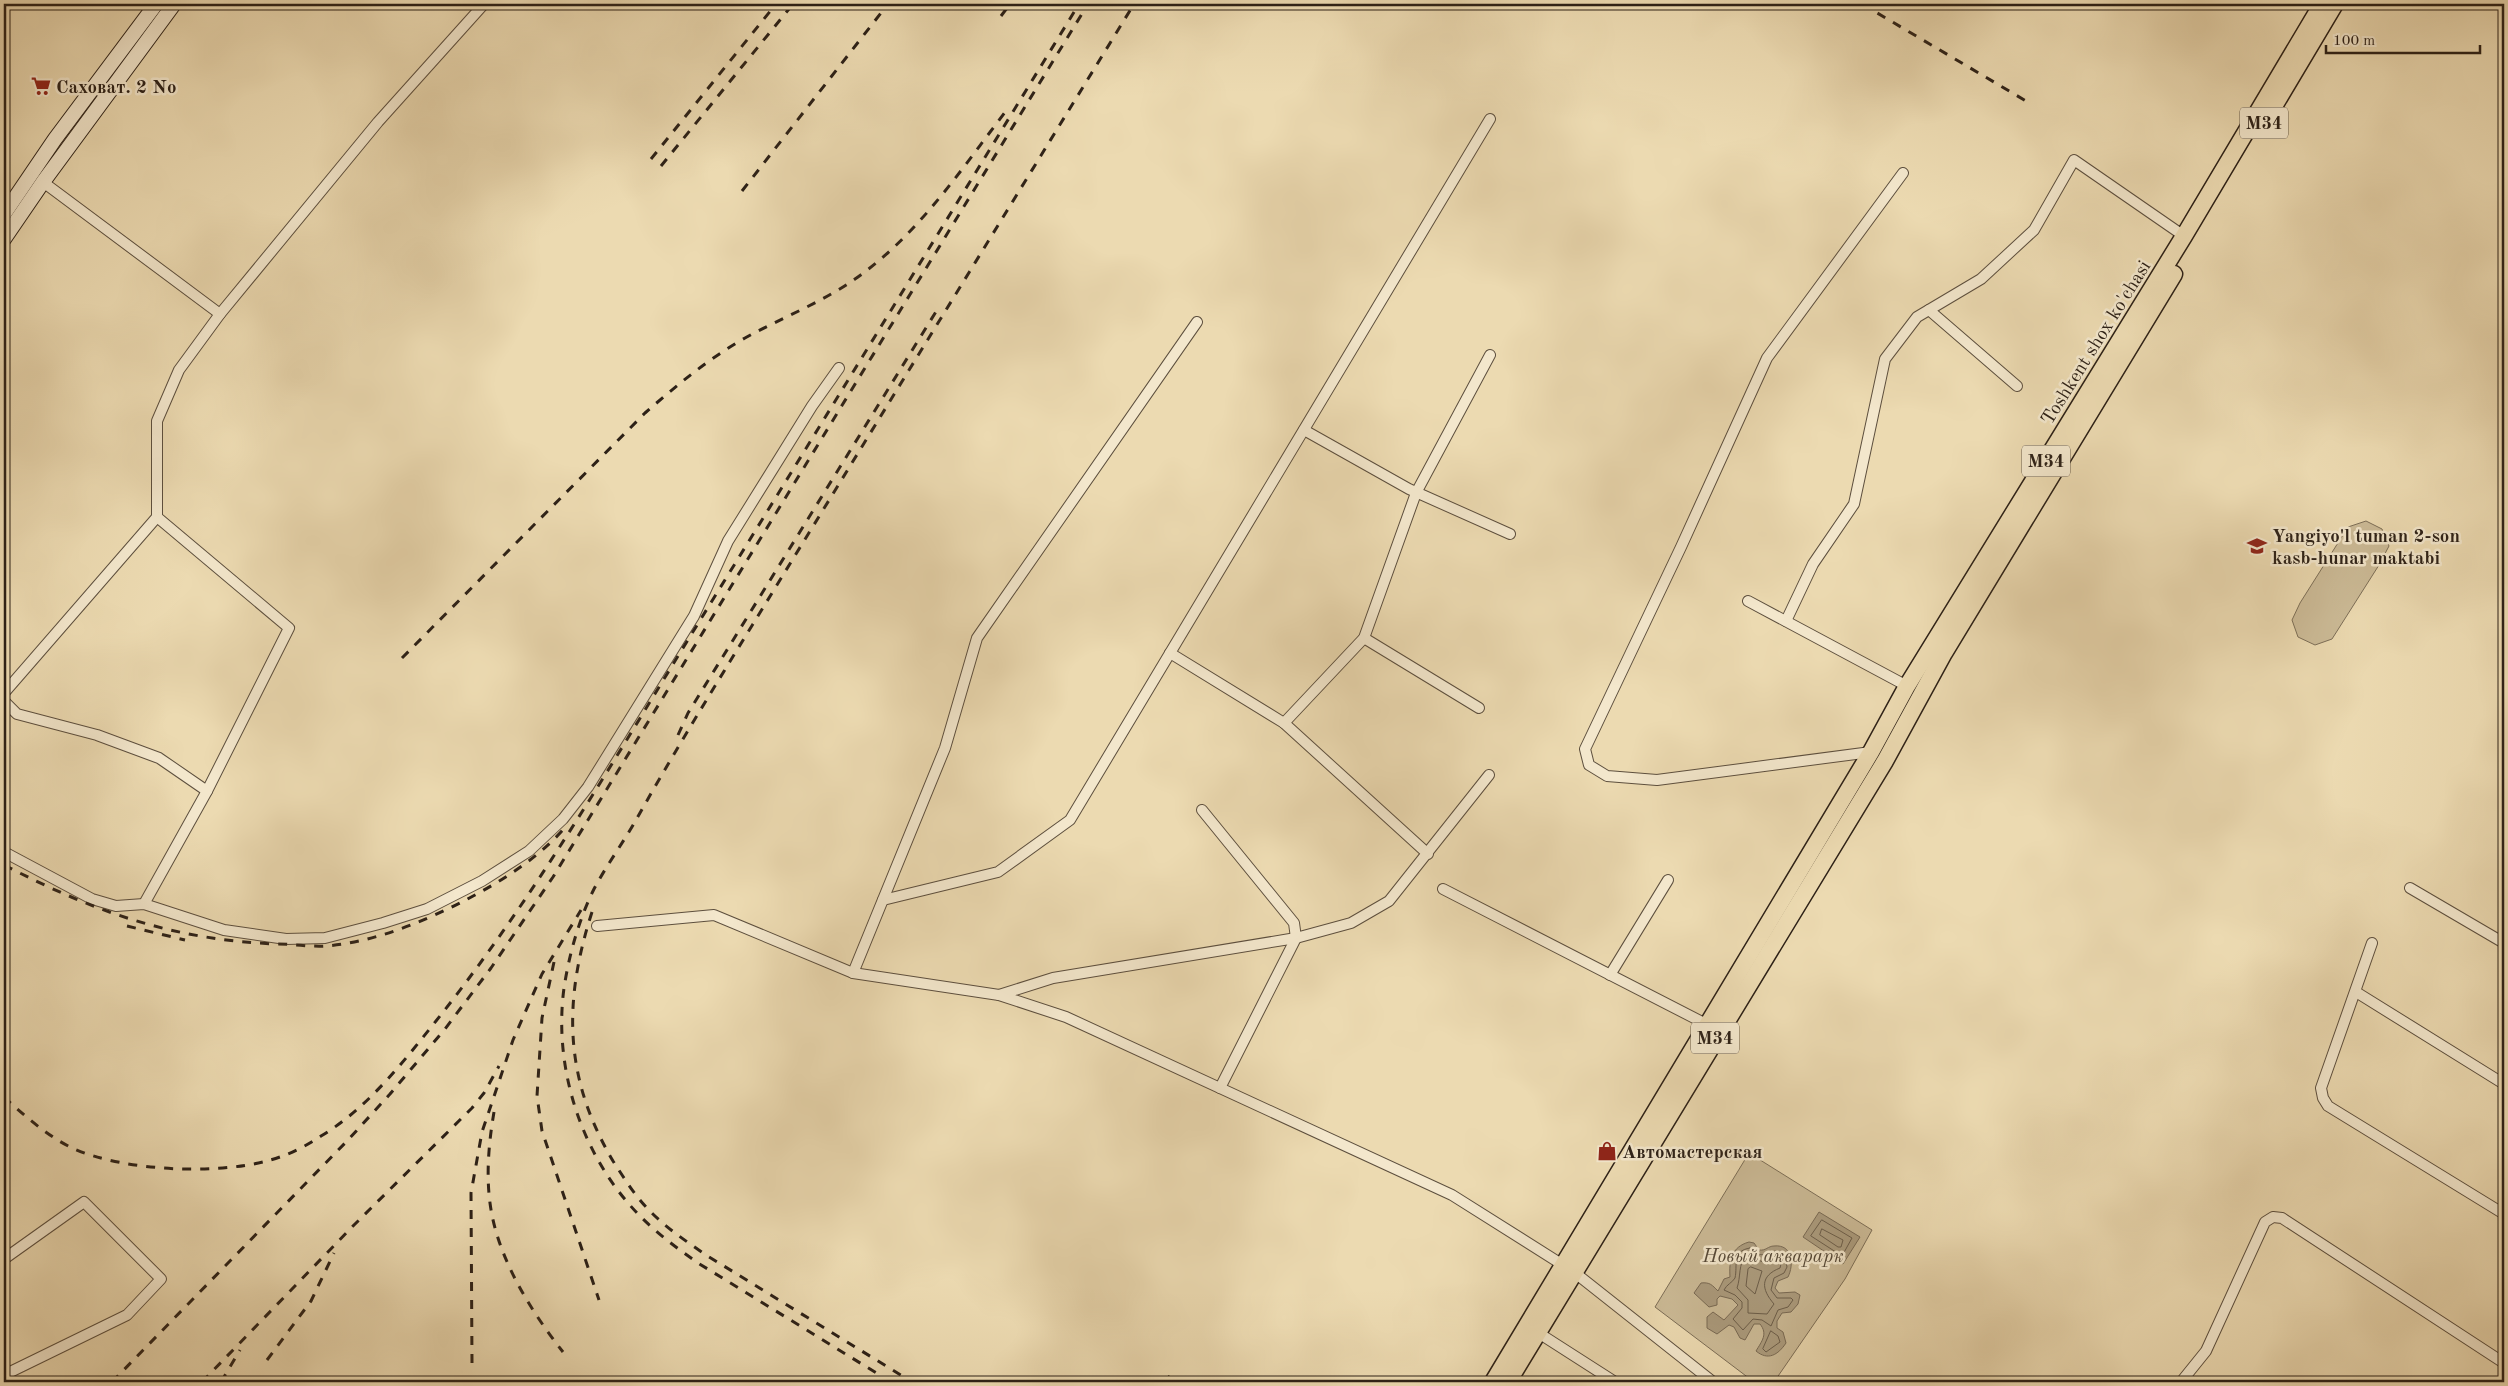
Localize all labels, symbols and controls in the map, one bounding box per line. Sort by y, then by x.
scale bar [2326,22,2479,54]
text: 100 m [2333,34,2375,49]
supermarket icon: Саховат. 2 No [30,75,52,97]
place label: Саховат. 2 No [56,79,176,98]
road number: M34 [2240,108,2288,138]
street label: Toshkent shox ko'chasi [2039,258,2155,429]
road number: M34 [2022,446,2070,476]
place label: Yangiyo'l tuman 2-son kasb-hunar maktabi [2272,528,2460,569]
school or university icon: Yangiyo'l tuman 2-son kasb-hunar maktabi [2246,535,2268,557]
road number: M34 [1691,1022,1739,1054]
shop icon: Автомастерская [1596,1140,1618,1162]
place label: Автомастерская [1622,1144,1763,1163]
park label: Новый акварарк [1701,1248,1844,1267]

